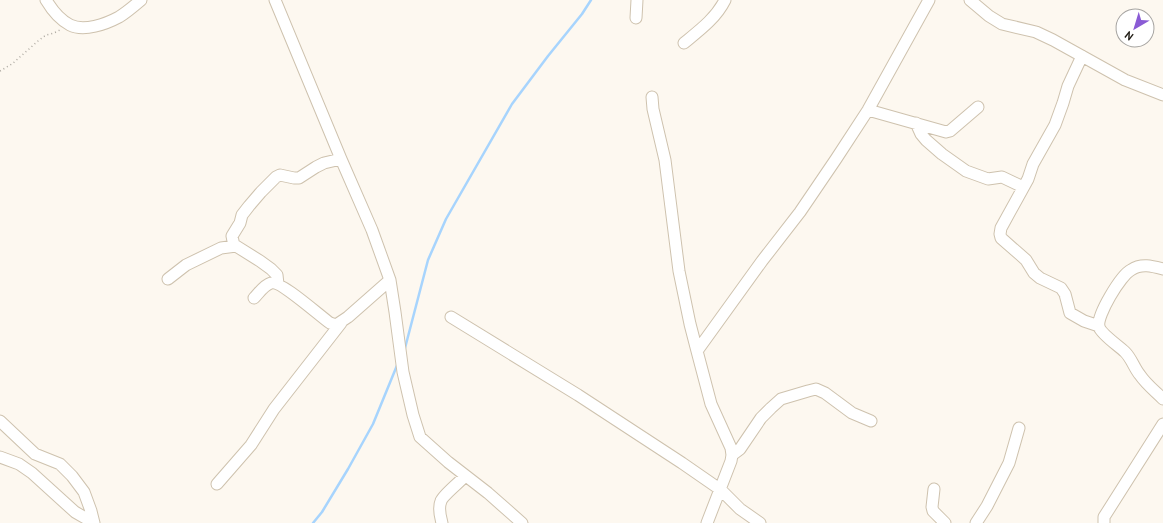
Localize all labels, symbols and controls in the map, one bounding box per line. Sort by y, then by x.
north arrow [1115,8,1155,48]
text: N [1122,28,1136,44]

